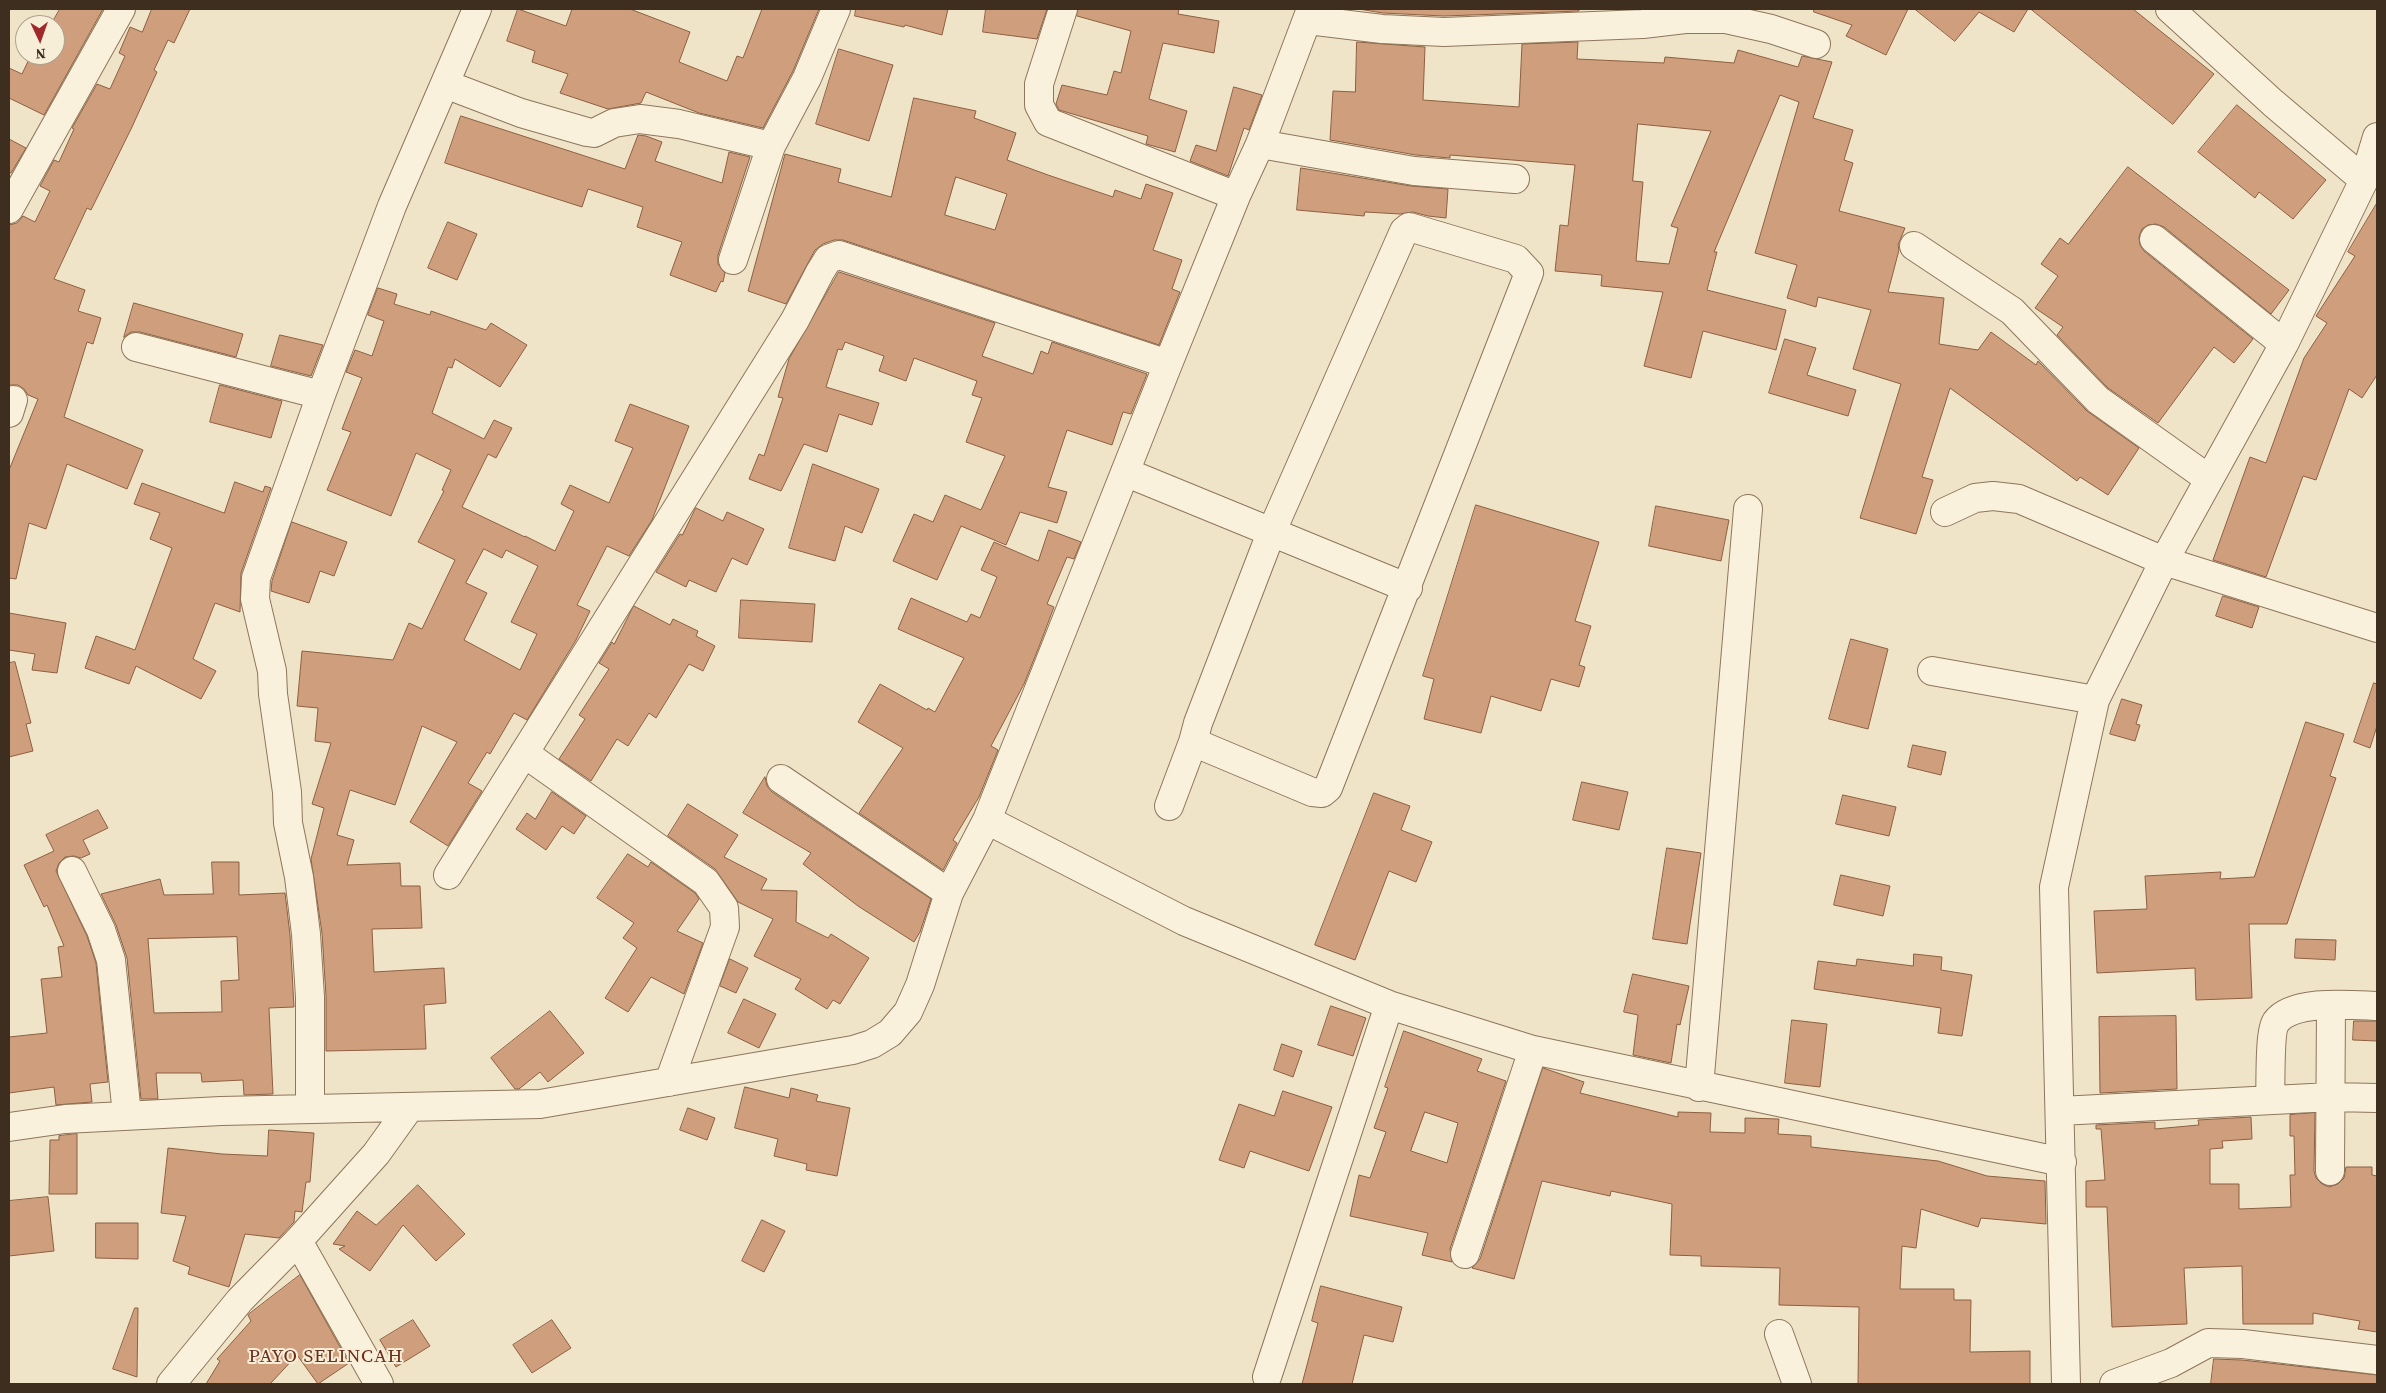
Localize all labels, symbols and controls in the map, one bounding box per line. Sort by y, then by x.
north arrow [15,15,65,65]
text: N [35,44,46,64]
district label: PAYO SELINCAH [247,1346,405,1368]

